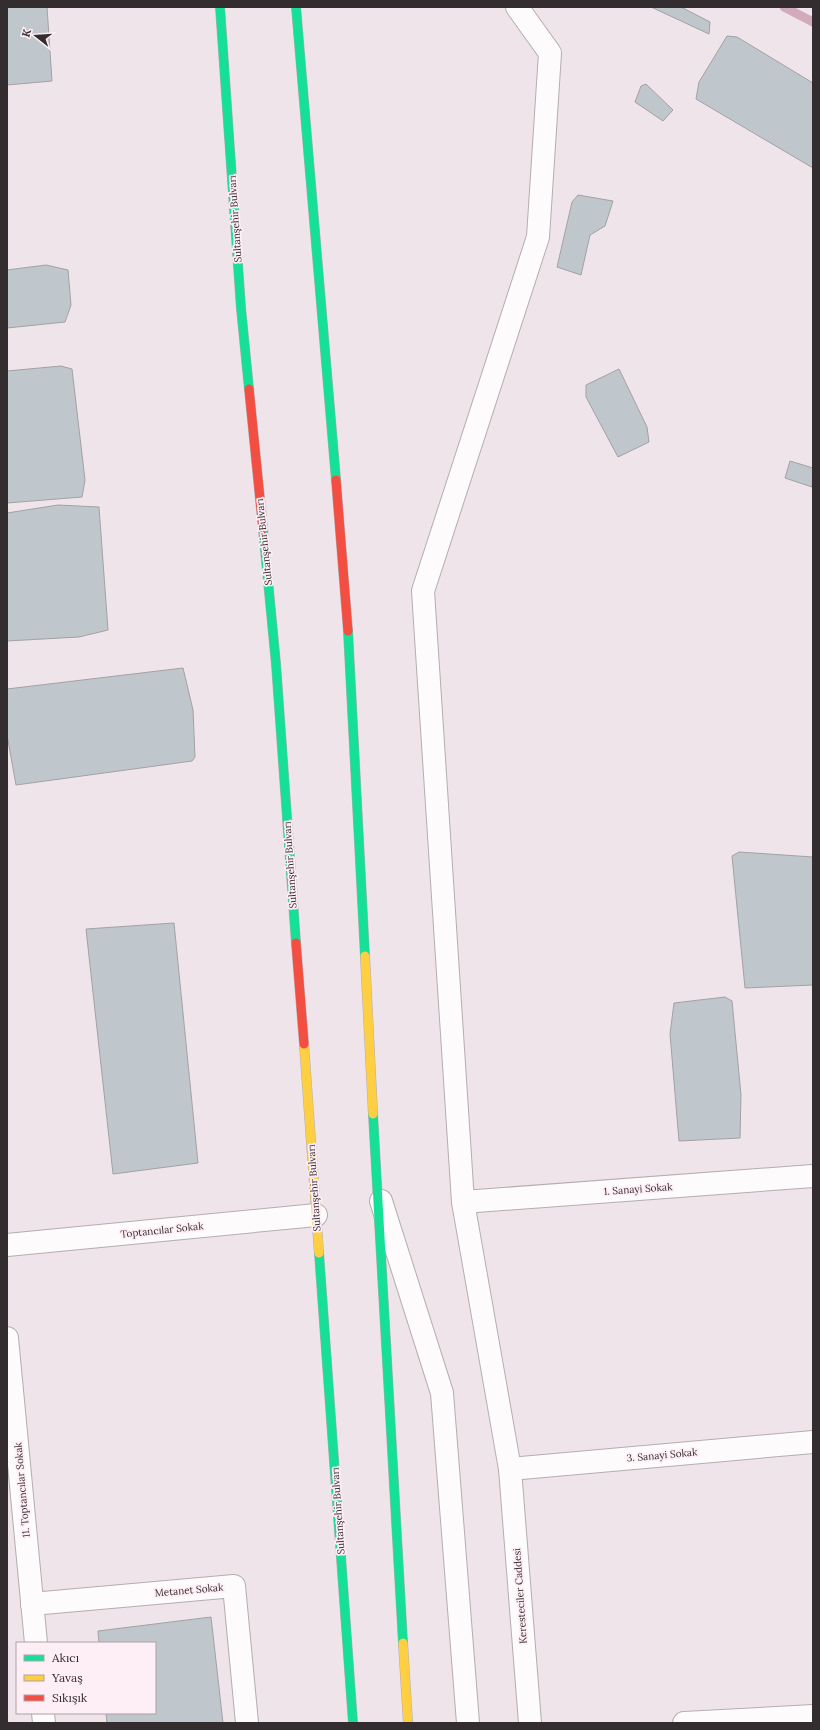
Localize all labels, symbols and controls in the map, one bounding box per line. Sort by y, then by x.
north arrow [16,16,56,56]
text: K [19,27,34,39]
street label: Sultanşehir Bulvarı [225,175,245,263]
street label: Sultanşehir Bulvarı [253,498,275,586]
street label: Sultanşehir Bulvarı [280,821,300,909]
street label: Sultanşehir Bulvarı [304,1144,324,1232]
street label: 1. Sanayi Sokak [603,1180,673,1198]
street label: Toptancılar Sokak [120,1219,205,1241]
street label: 11. Toptancılar Sokak [11,1441,33,1538]
street label: 3. Sanayi Sokak [626,1445,698,1465]
street label: Sultanşehir Bulvarı [328,1467,348,1555]
street label: Keresteciler Caddesi [510,1548,530,1644]
street label: Metanet Sokak [154,1580,224,1599]
legend [16,1642,156,1714]
text: Akıcı [51,1650,79,1665]
text: Yavaş [51,1670,83,1685]
text: Sıkışık [52,1690,88,1705]

